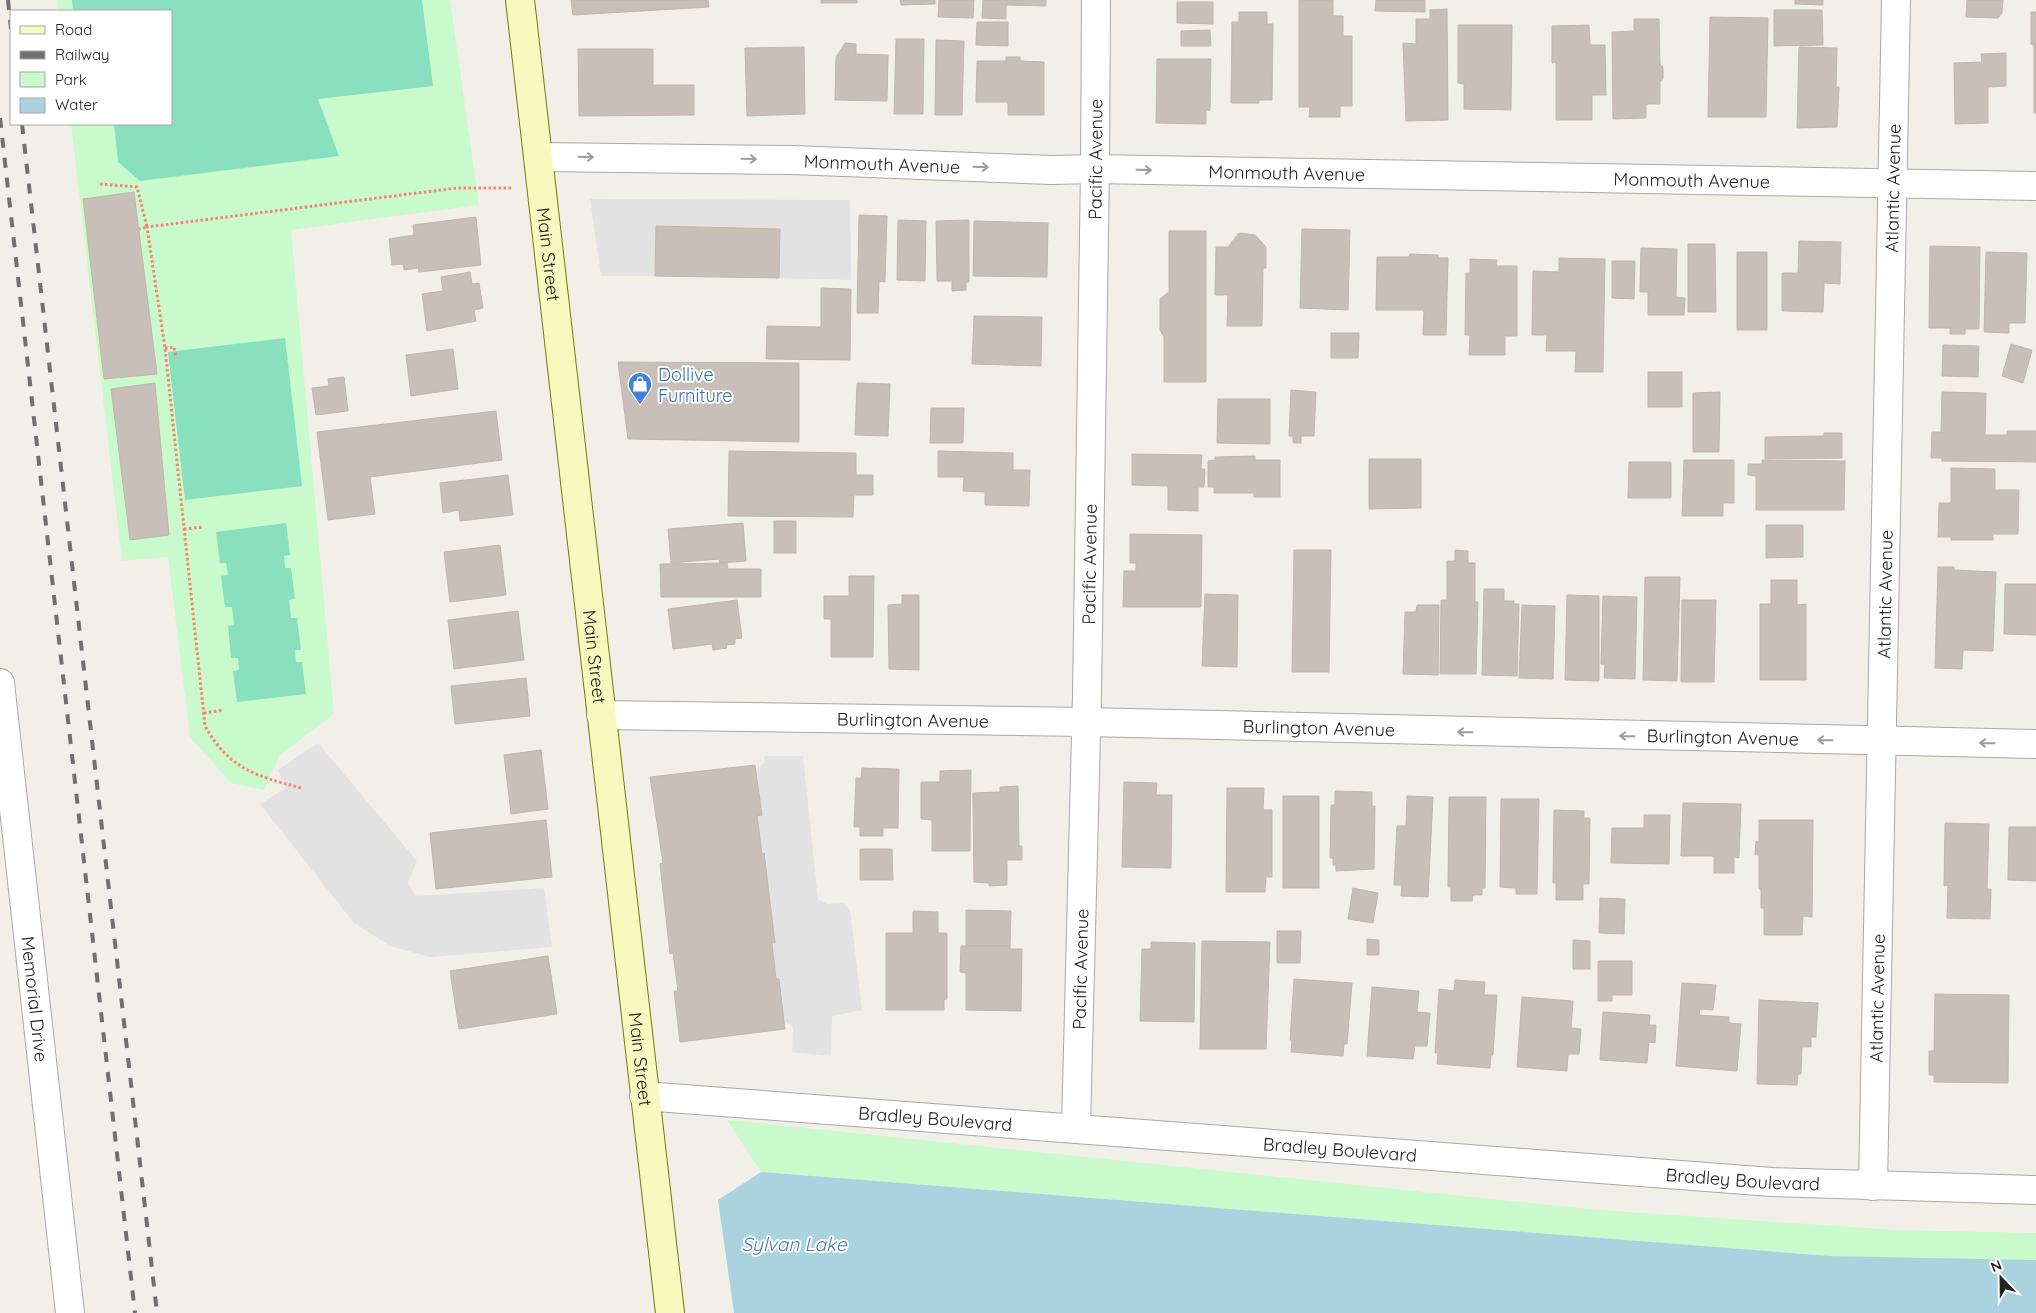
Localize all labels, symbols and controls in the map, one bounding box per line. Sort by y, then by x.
legend [10,10,172,125]
text: Road [55,20,92,39]
text: Railway [55,45,110,64]
text: Park [55,70,87,89]
text: Water [55,95,98,114]
street label: Pacific Avenue [1083,99,1107,220]
street label: Atlantic Avenue [1880,124,1905,253]
street label: Monmouth Avenue [803,149,961,178]
one-way arrow [578,152,594,162]
one-way arrow [740,154,757,164]
street label: Monmouth Avenue [1208,160,1365,185]
one-way arrow [973,162,989,172]
one-way arrow [1135,165,1151,174]
street label: Monmouth Avenue [1613,167,1770,193]
street label: Main Street [532,206,566,302]
place label: Dollive Furniture [658,363,732,407]
shop icon: Dollive Furniture [627,371,653,405]
street label: Pacific Avenue [1077,504,1101,625]
street label: Atlantic Avenue [1872,529,1897,659]
street label: Main Street [578,609,612,705]
street label: Burlington Avenue [837,707,989,732]
street label: Burlington Avenue [1242,714,1395,741]
street label: Burlington Avenue [1646,723,1799,750]
one-way arrow [1457,727,1474,737]
one-way arrow [1620,731,1636,740]
one-way arrow [1817,735,1834,745]
one-way arrow [1980,739,1996,748]
street label: Pacific Avenue [1067,908,1093,1030]
street label: Atlantic Avenue [1864,933,1889,1063]
street label: Memorial Drive [17,935,54,1063]
street label: Main Street [624,1011,658,1107]
street label: Bradley Boulevard [857,1101,1013,1136]
street label: Bradley Boulevard [1262,1132,1418,1166]
street label: Bradley Boulevard [1665,1162,1820,1195]
water label: Sylvan Lake [741,1232,848,1256]
north arrow [1976,1253,2026,1303]
text: N [1988,1256,2004,1276]

